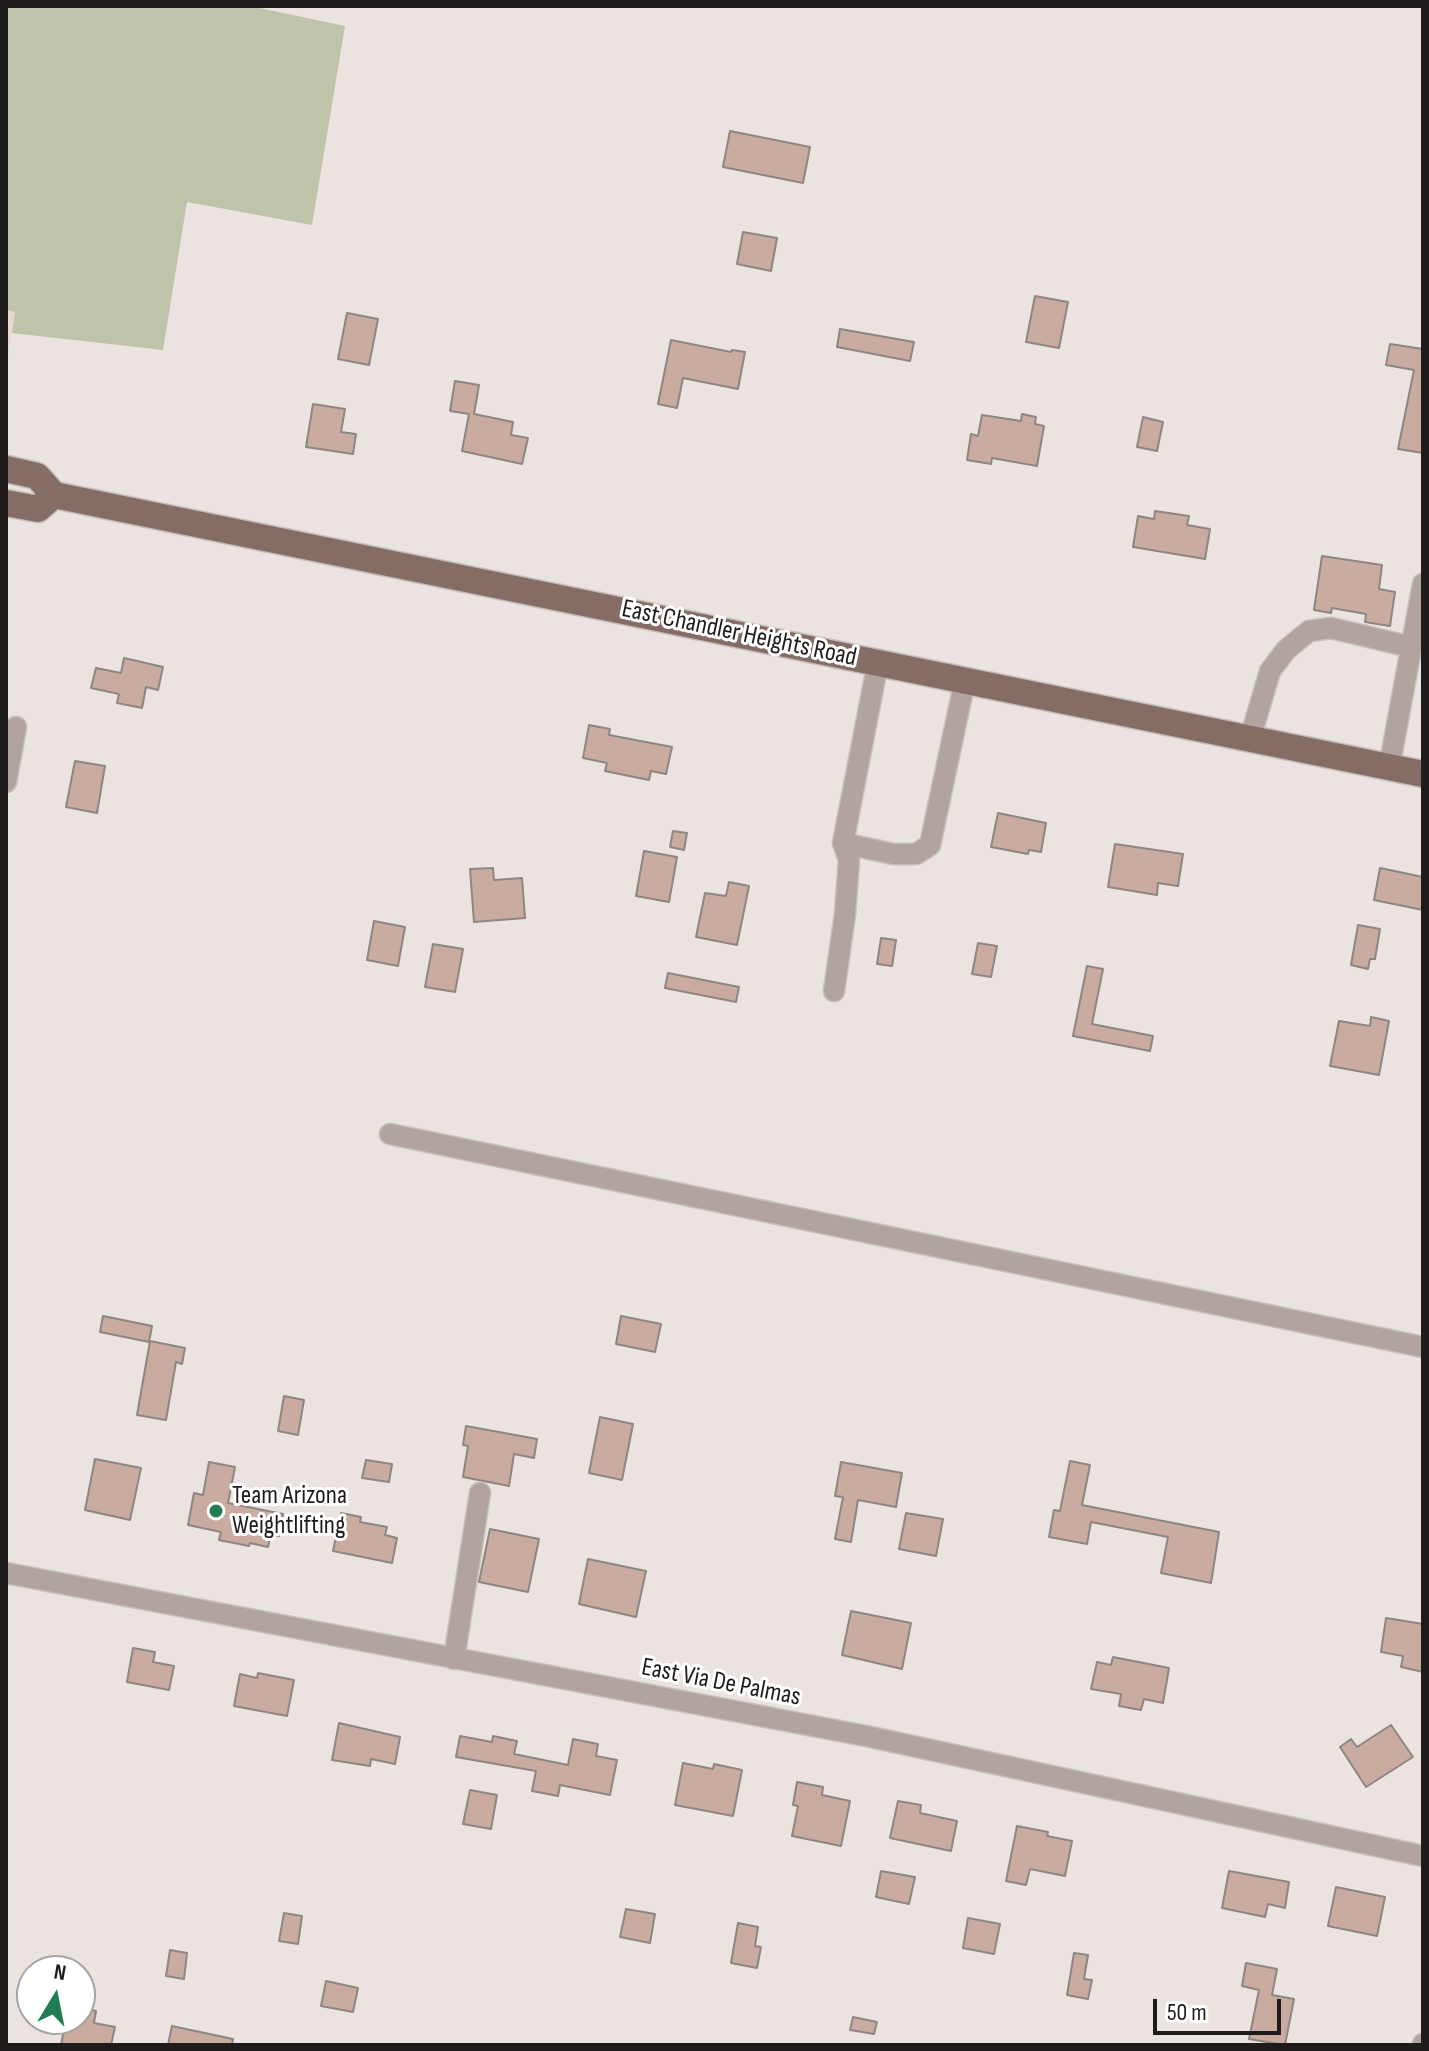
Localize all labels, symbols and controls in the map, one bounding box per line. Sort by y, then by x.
street label: East Chandler Heights Road [619,594,859,674]
place label: Team Arizona Weightlifting [232,1480,347,1542]
marker: Team Arizona Weightlifting [207,1502,225,1520]
street label: East Via De Palmas [639,1652,803,1714]
north arrow [16,1955,96,2035]
text: N [52,1959,68,1987]
scale bar [1157,1983,1285,2033]
text: 50 m [1167,1998,1207,2027]

